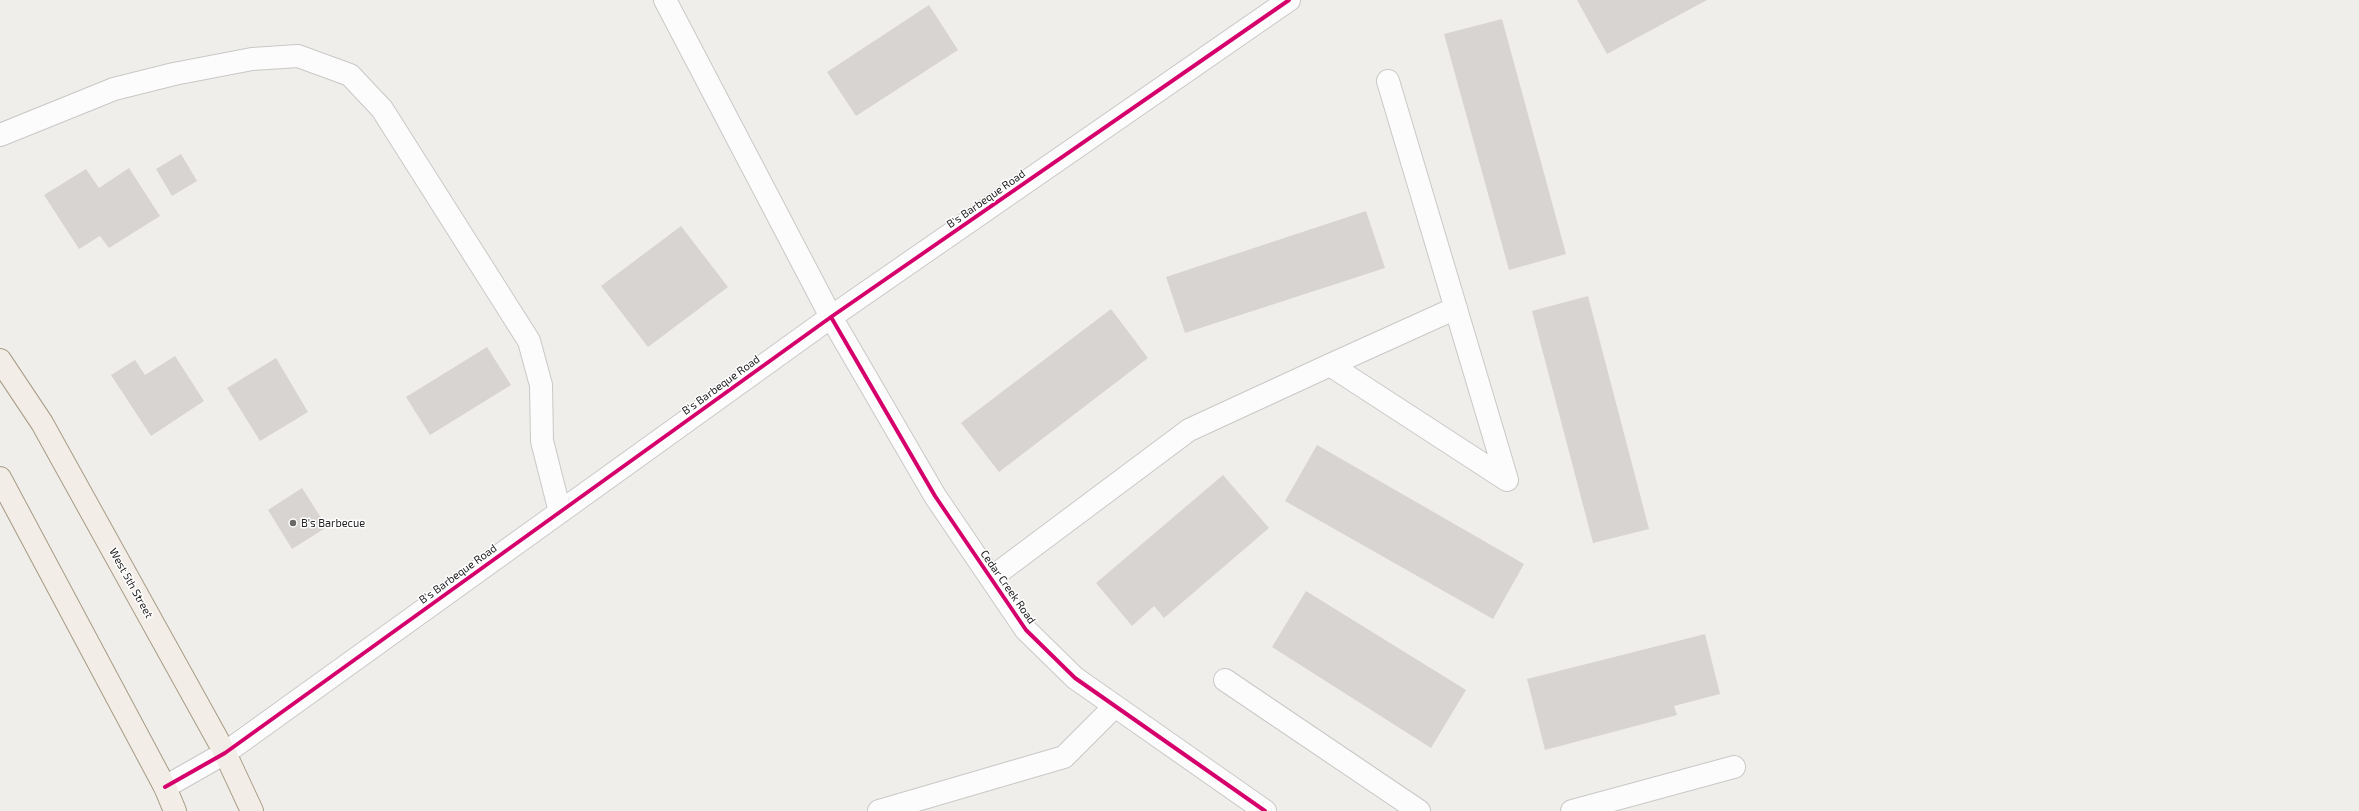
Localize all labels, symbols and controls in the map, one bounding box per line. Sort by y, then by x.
street label: B's Barbeque Road [944,167,1028,231]
street label: B's Barbeque Road [680,352,762,418]
place label: B's Barbecue [301,516,365,530]
marker: B's Barbecue [288,518,298,528]
street label: B's Barbeque Road [417,541,499,607]
street label: West 5th Street [106,546,156,620]
street label: Cedar Creek Road [978,548,1038,626]

